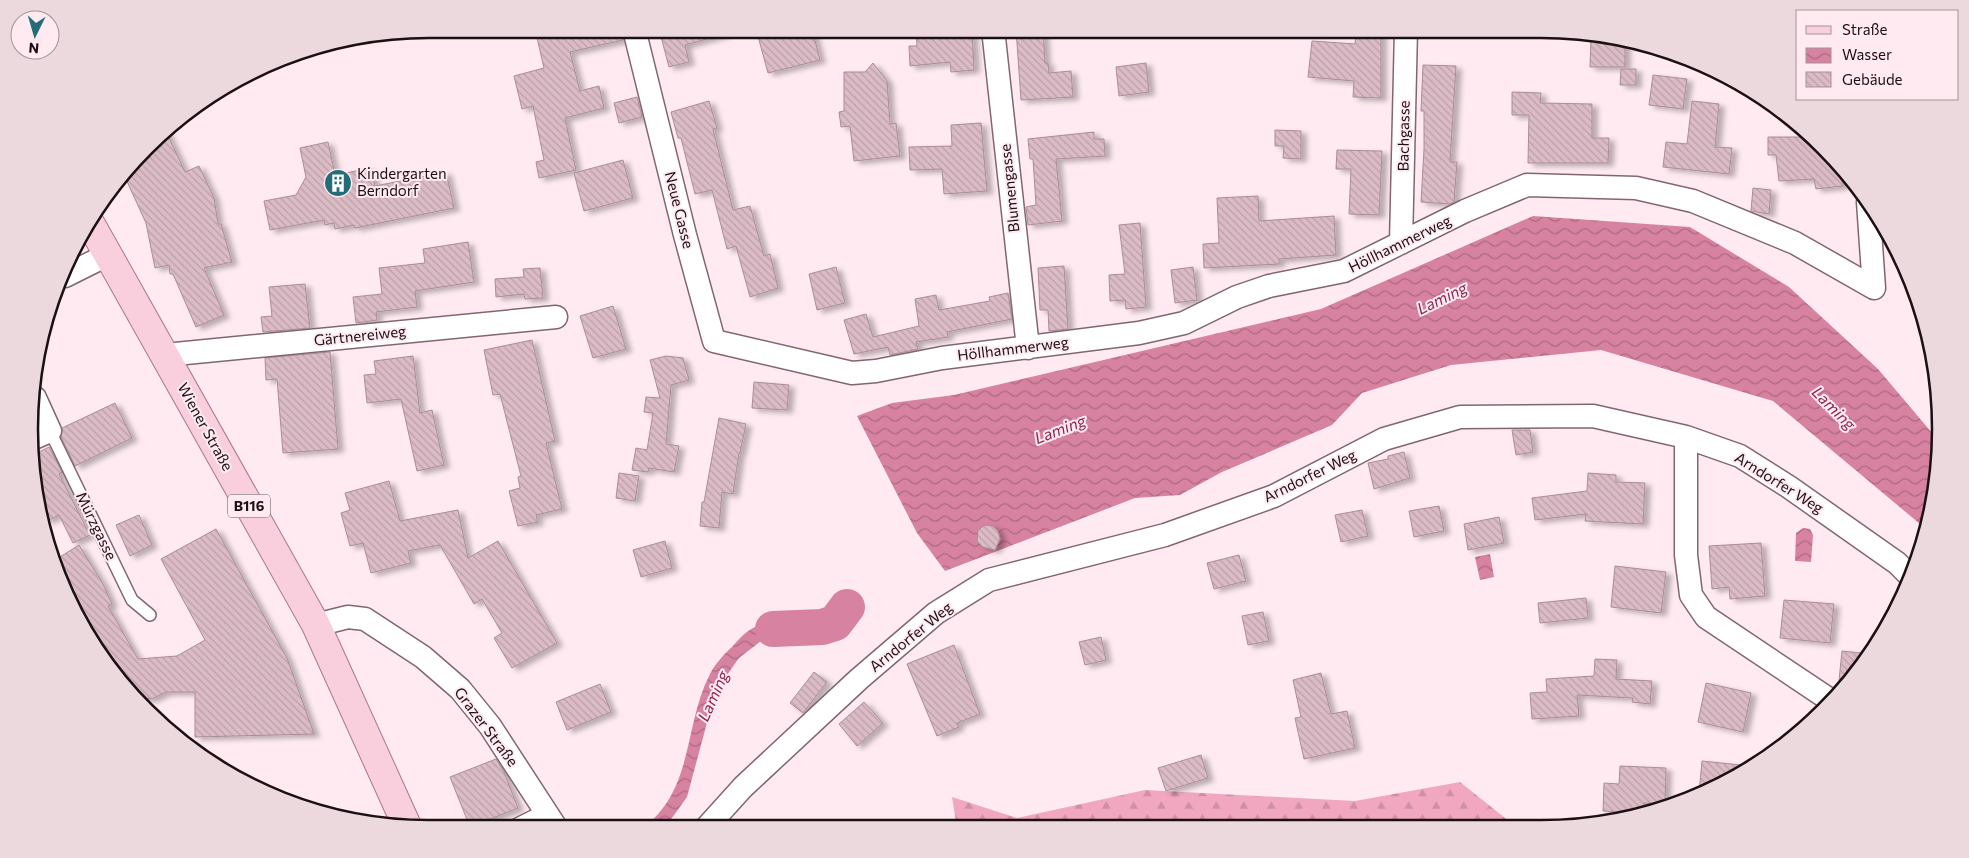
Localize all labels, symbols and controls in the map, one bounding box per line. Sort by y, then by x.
north arrow [10,10,60,60]
legend [1796,10,1959,100]
text: Straße [1842,20,1888,38]
text: N [28,40,40,57]
text: Wasser [1842,45,1892,63]
text: Gebäude [1842,70,1903,88]
street label: Bachgasse [1393,100,1413,172]
street label: Blumengasse [995,143,1023,233]
place label: Kindergarten Berndorf [357,164,447,199]
building icon: Kindergarten Berndorf [323,168,353,198]
street label: Neue Gasse [662,169,698,250]
street label: Höllhammerweg [1345,210,1454,276]
water label: Laming [1414,277,1471,318]
street label: Gärtnereiweg [313,321,407,349]
street label: Höllhammerweg [956,332,1070,364]
street label: Wiener Straße [174,379,238,474]
water label: Laming [1809,382,1861,434]
water label: Laming [1031,410,1089,447]
street label: Arndorfer Weg [1260,445,1359,505]
street label: Arndorfer Weg [1732,448,1827,517]
street label: Mürzgasse [73,489,121,563]
road number: B116 [228,494,270,518]
street label: Arndorfer Weg [865,597,955,675]
water label: Laming [693,666,733,724]
street label: Grazer Straße [451,683,522,770]

